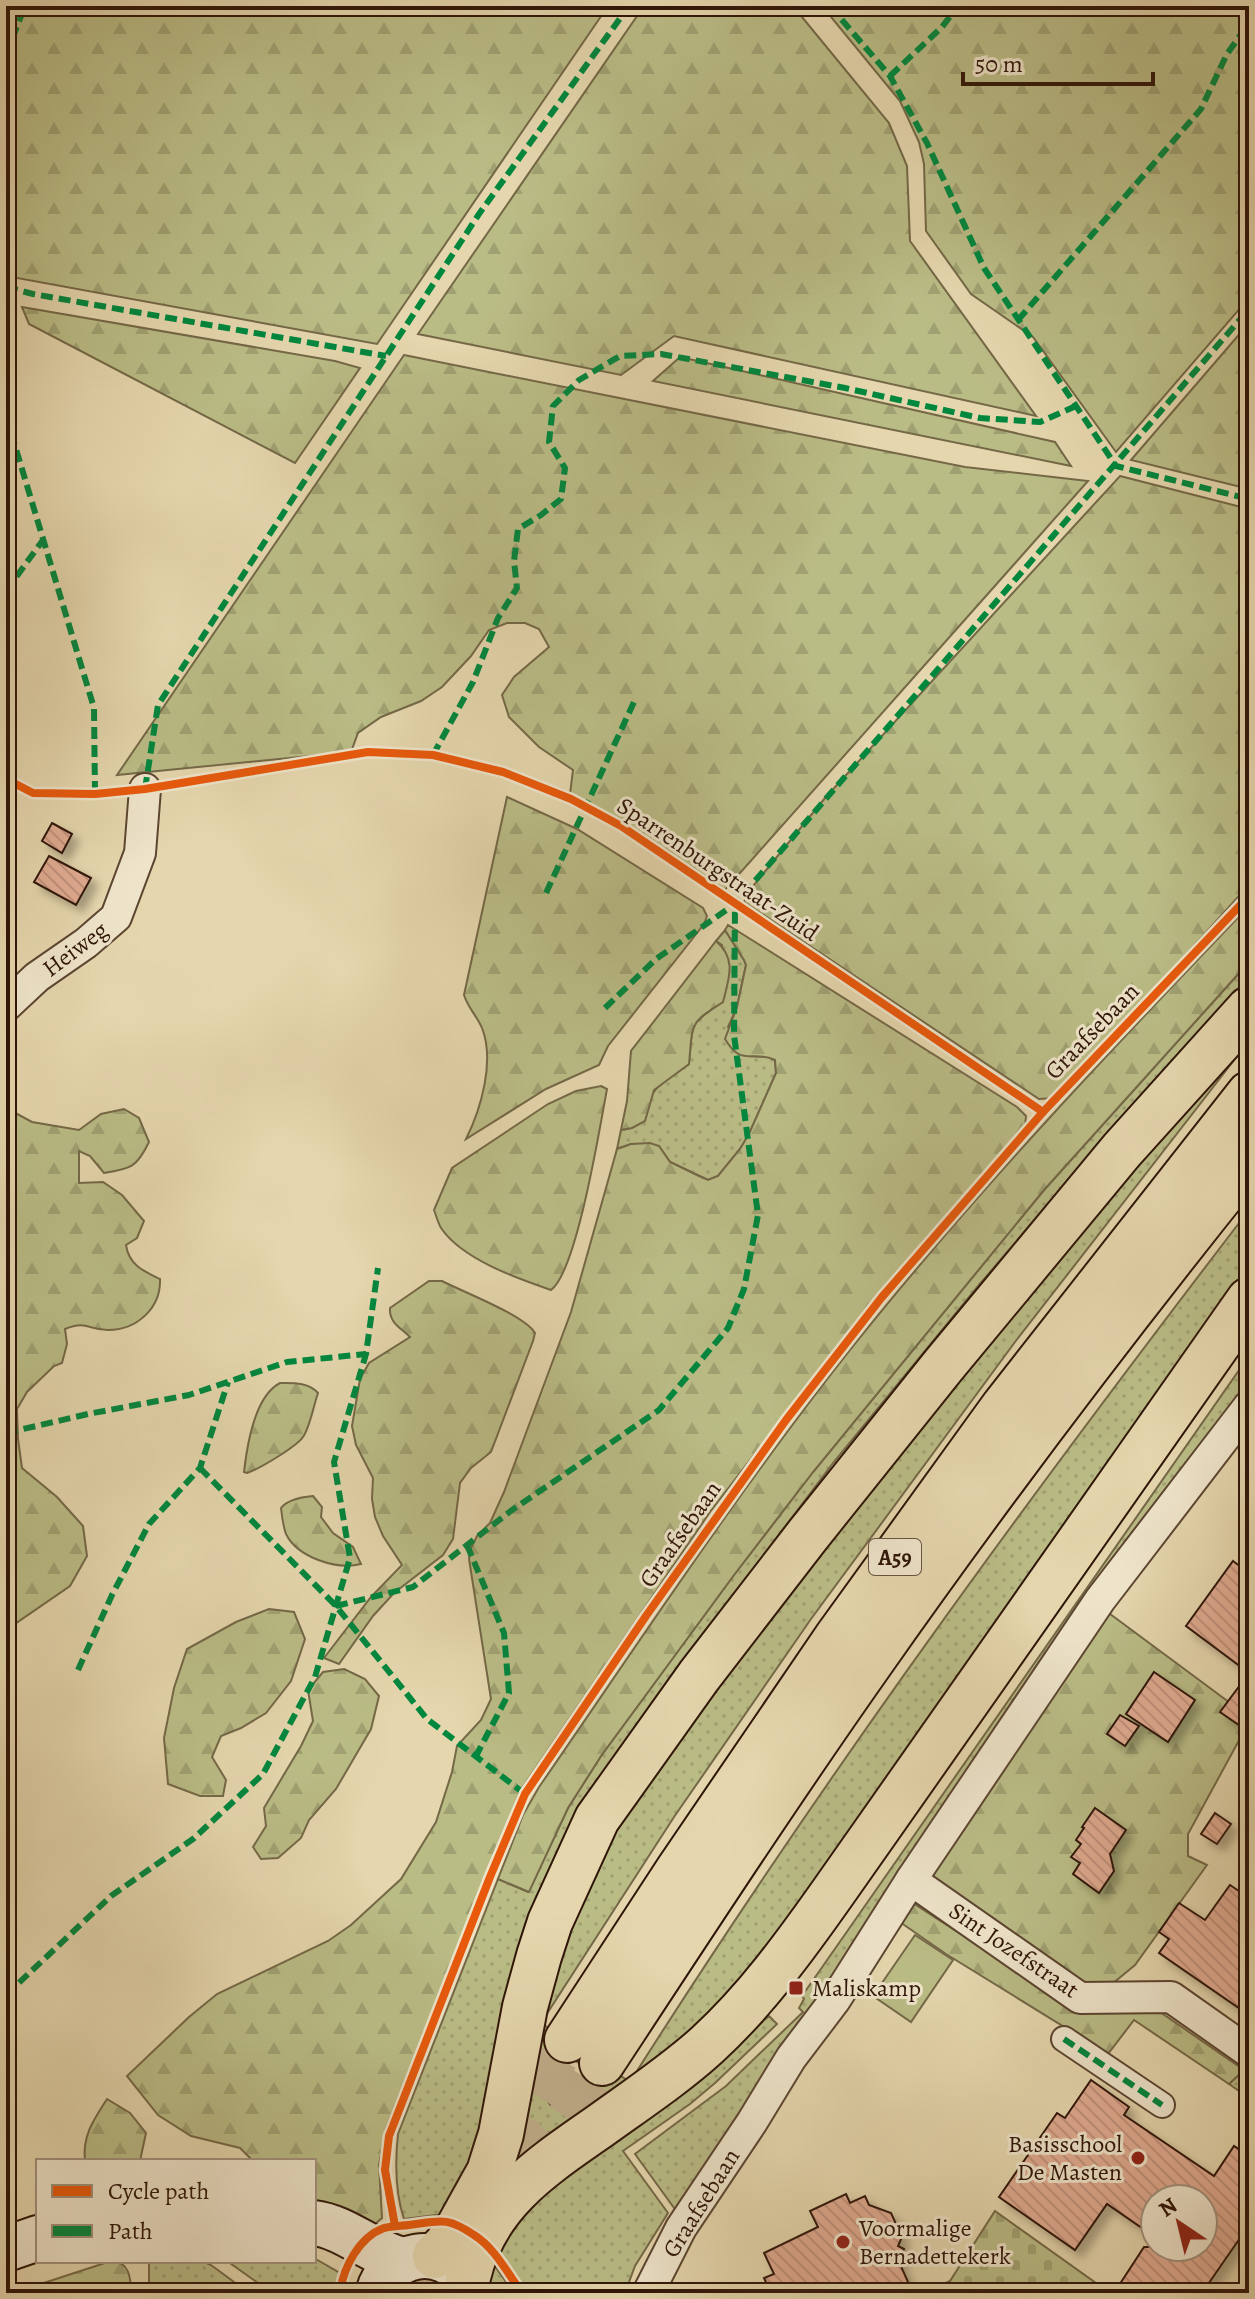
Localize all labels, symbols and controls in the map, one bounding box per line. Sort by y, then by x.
scale bar [963,36,1153,86]
text: 50 m [975,48,1023,80]
street label: Sparrenburgstraat-Zuid [611,789,825,949]
street label: Heiweg [36,914,114,984]
street label: Graafsebaan [1038,976,1146,1086]
street label: Graafsebaan [632,1474,728,1594]
road number: A59 [869,1539,921,1575]
street label: Sint Jozefstraat [943,1895,1085,2005]
place label: Maliskamp [812,1972,921,2004]
marker: Maliskamp [787,1979,805,1997]
place label: Basisschool De Masten [1008,2128,1122,2188]
street label: Graafsebaan [655,2142,747,2264]
marker: Basisschool De Masten [1129,2149,1147,2167]
legend [36,2159,316,2263]
text: Cycle path [108,2175,209,2207]
north arrow [1139,2183,1219,2263]
text: N [1153,2191,1183,2224]
place label: Voormalige Bernadettekerk [858,2212,1011,2272]
text: Path [108,2215,153,2247]
marker: Voormalige Bernadettekerk [834,2233,852,2251]

